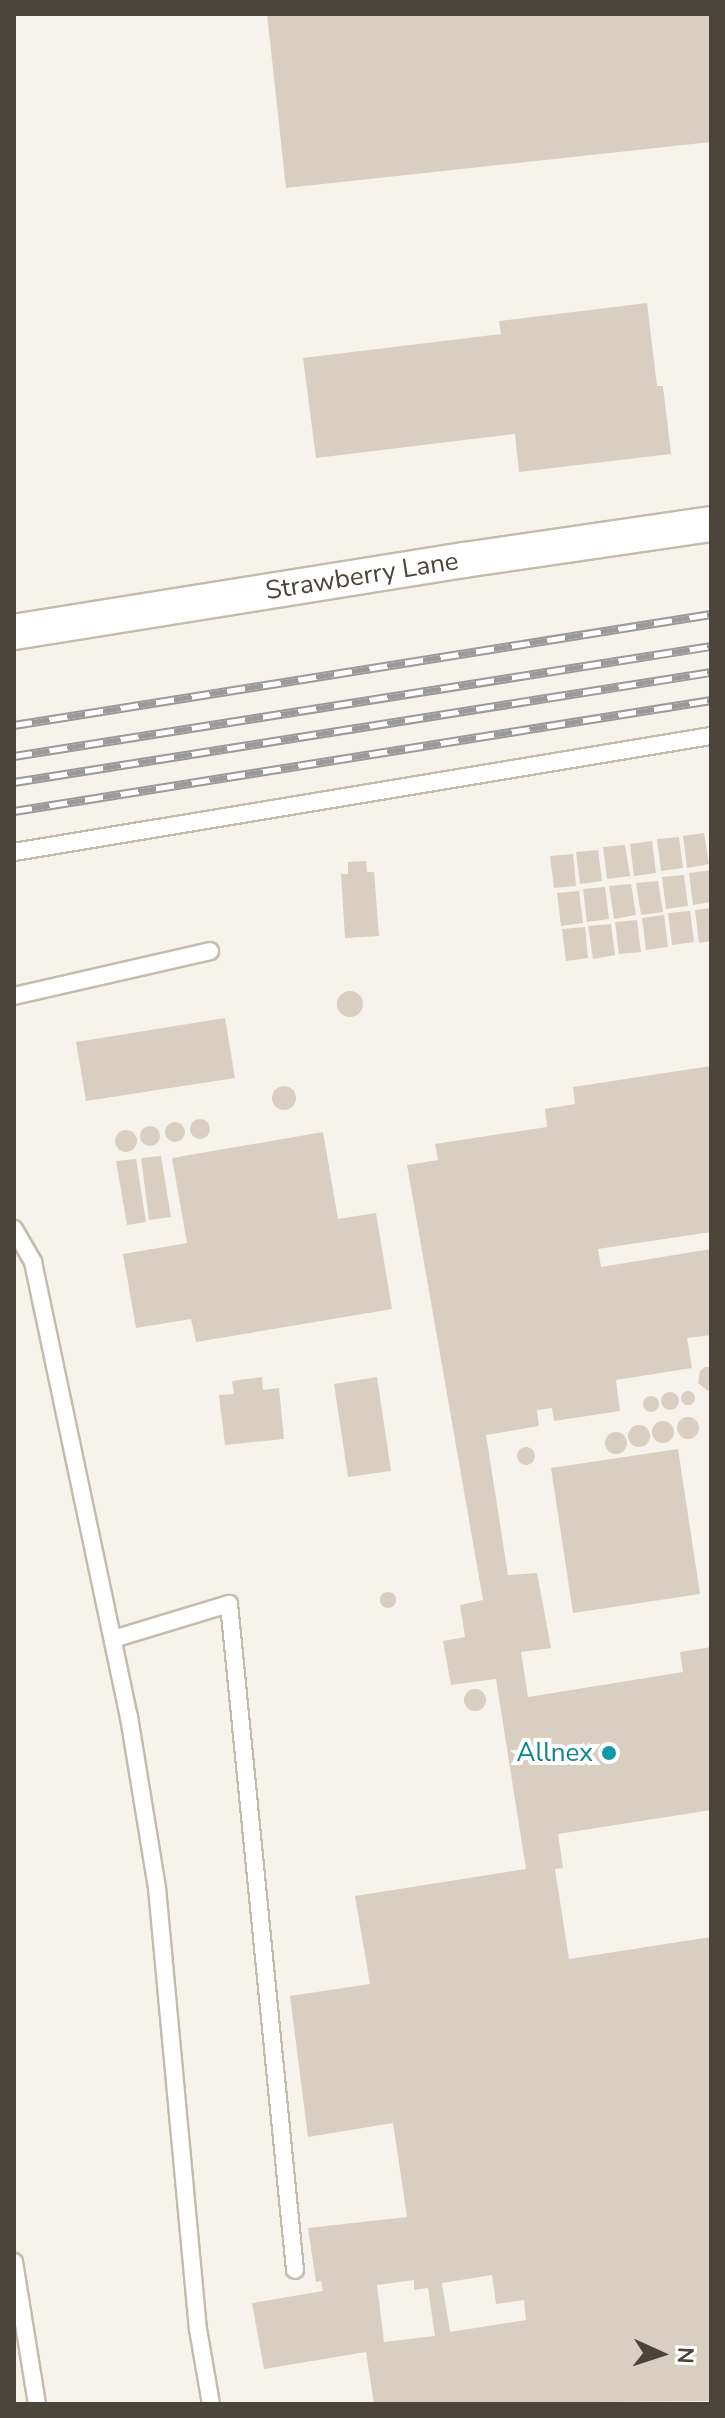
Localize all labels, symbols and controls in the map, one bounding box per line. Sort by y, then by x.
street label: Strawberry Lane [263,545,461,607]
place label: Allnex [517,1737,593,1769]
marker: Allnex [600,1744,618,1762]
north arrow [621,2314,701,2394]
text: N [670,2346,700,2364]

